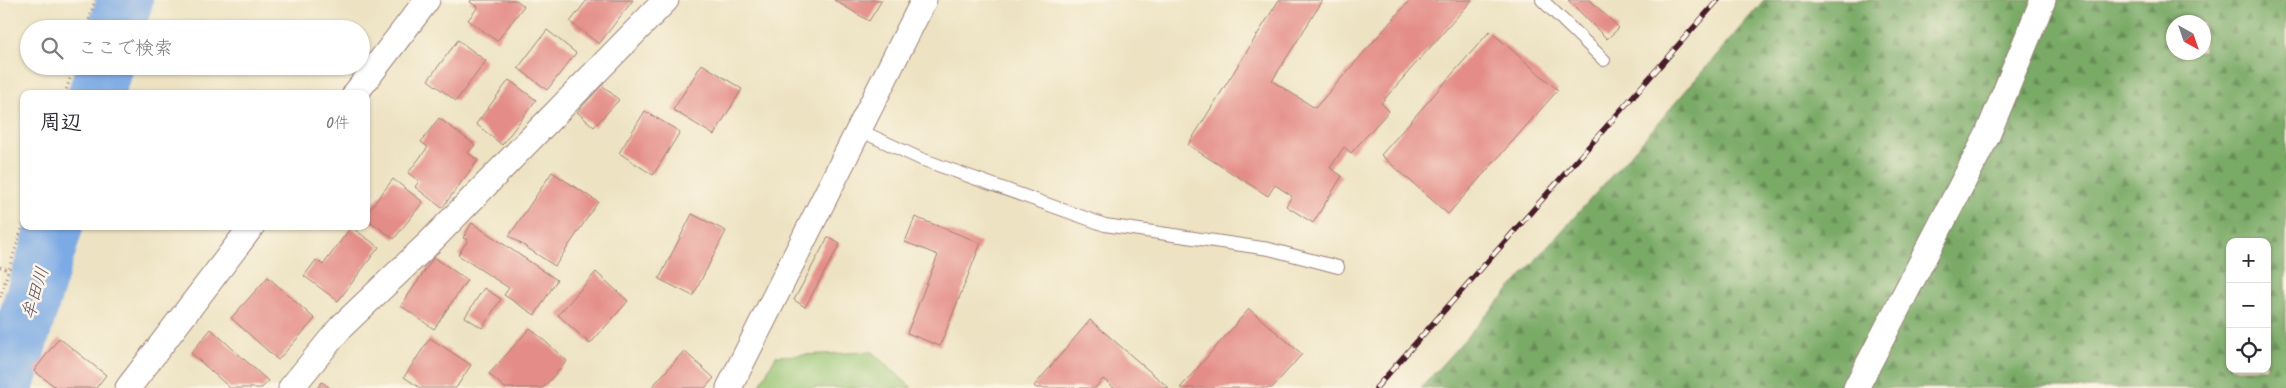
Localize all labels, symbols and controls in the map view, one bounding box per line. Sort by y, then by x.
north arrow [2166,15,2211,60]
search box [20,20,370,75]
icon: search [38,34,66,62]
text: ここで検索 [78,34,173,64]
text: 周辺 [40,107,82,140]
text: 0件 [326,111,350,136]
map controls [2226,238,2271,373]
button: + [2226,238,2271,283]
water label: 牟田川 [15,263,58,323]
button: − [2226,283,2271,328]
button: locate [2226,328,2271,373]

